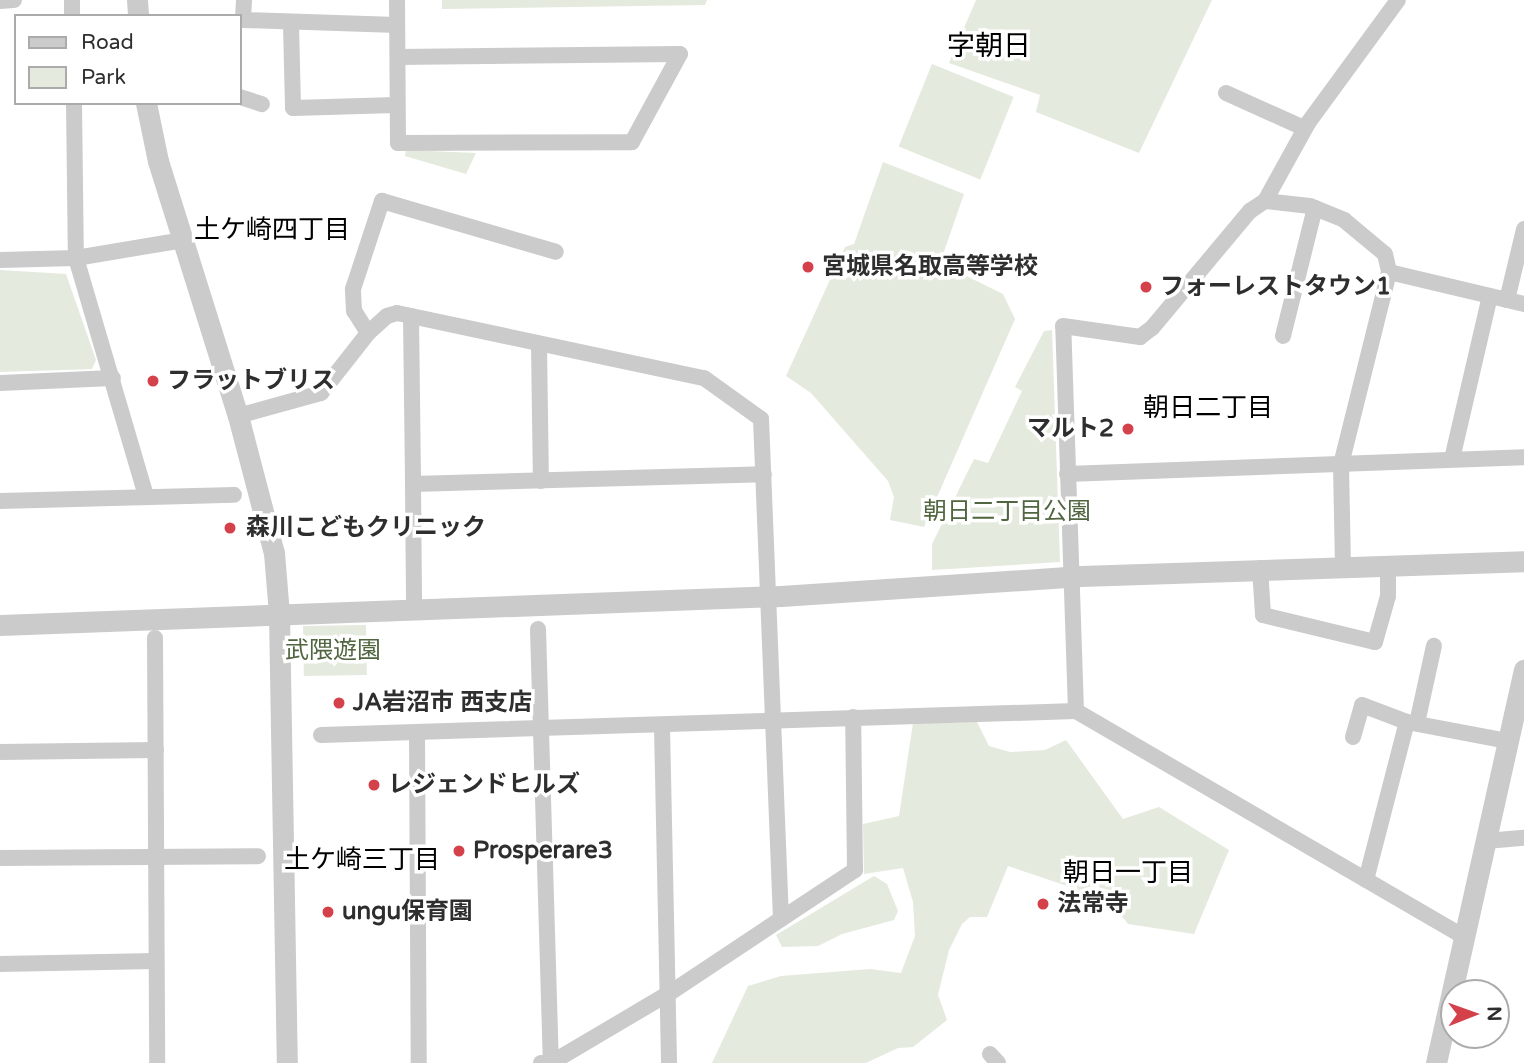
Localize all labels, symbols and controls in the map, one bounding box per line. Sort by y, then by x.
legend [14,14,242,105]
district label: 字朝日 [947,29,1031,63]
text: Road [81,30,134,55]
text: Park [81,65,126,90]
district label: 土ケ崎四丁目 [194,214,350,246]
place label: 宮城県名取高等学校 [822,253,1038,281]
marker: 宮城県名取高等学校 [800,259,816,275]
place label: フォーレストタウン1 [1160,273,1391,301]
marker: フォーレストタウン1 [1138,279,1154,295]
place label: フラットブリス [167,367,335,395]
marker: フラットブリス [145,373,161,389]
district label: 朝日二丁目 [1143,392,1273,424]
place label: マルト2 [1027,415,1114,443]
marker: マルト2 [1120,421,1136,437]
park label: 朝日二丁目公園 [923,498,1091,526]
place label: 森川こどもクリニック [246,514,486,542]
marker: 森川こどもクリニック [220,518,240,538]
park label: 武隈遊園 [285,637,381,665]
place label: JA岩沼市 西支店 [353,689,532,717]
marker: JA岩沼市 西支店 [331,695,347,711]
place label: レジェンドヒルズ [388,771,580,799]
marker: レジェンドヒルズ [366,777,382,793]
place label: Prosperare3 [473,837,613,865]
marker: Prosperare3 [451,843,467,859]
district label: 土ケ崎三丁目 [284,844,440,876]
district label: 朝日一丁目 [1063,857,1193,889]
place label: 法常寺 [1057,890,1129,918]
marker: 法常寺 [1035,896,1051,912]
place label: ungu保育園 [342,898,473,926]
marker: ungu保育園 [320,904,336,920]
north arrow [1440,979,1510,1049]
text: N [1483,1006,1505,1021]

